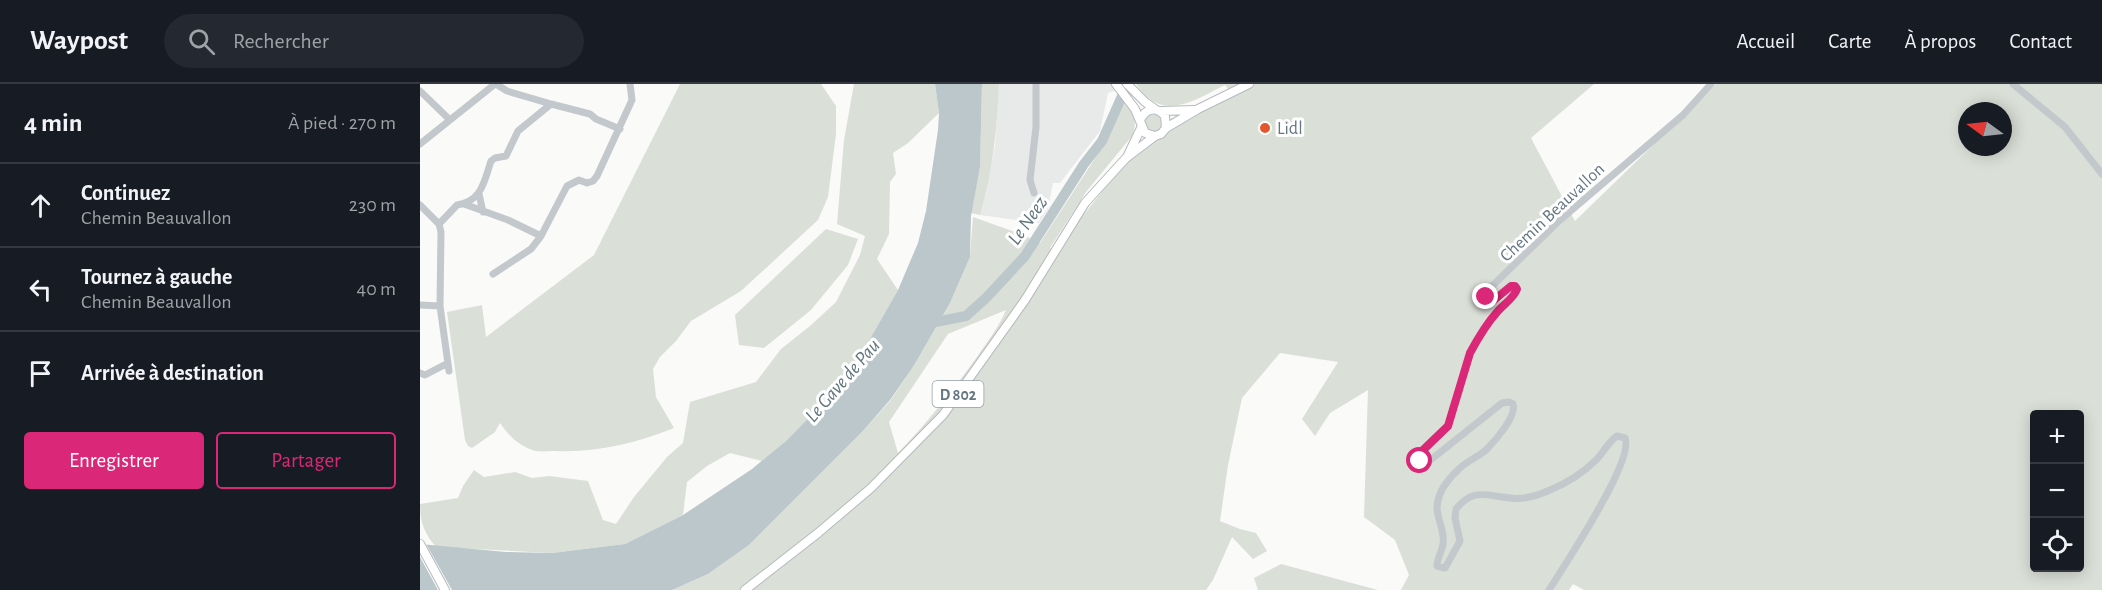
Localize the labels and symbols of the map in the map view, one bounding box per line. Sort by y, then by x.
north arrow [1958,102,2012,156]
place label: Lidl [1277,120,1303,138]
marker: Lidl [1258,121,1272,135]
street label: Chemin Beauvallon [1497,160,1608,266]
water label: Le Neez [1004,193,1052,249]
route end [1472,283,1498,309]
water label: Le Gave de Pau [801,335,884,426]
road number: D 802 [932,381,984,407]
route start [1406,447,1432,473]

